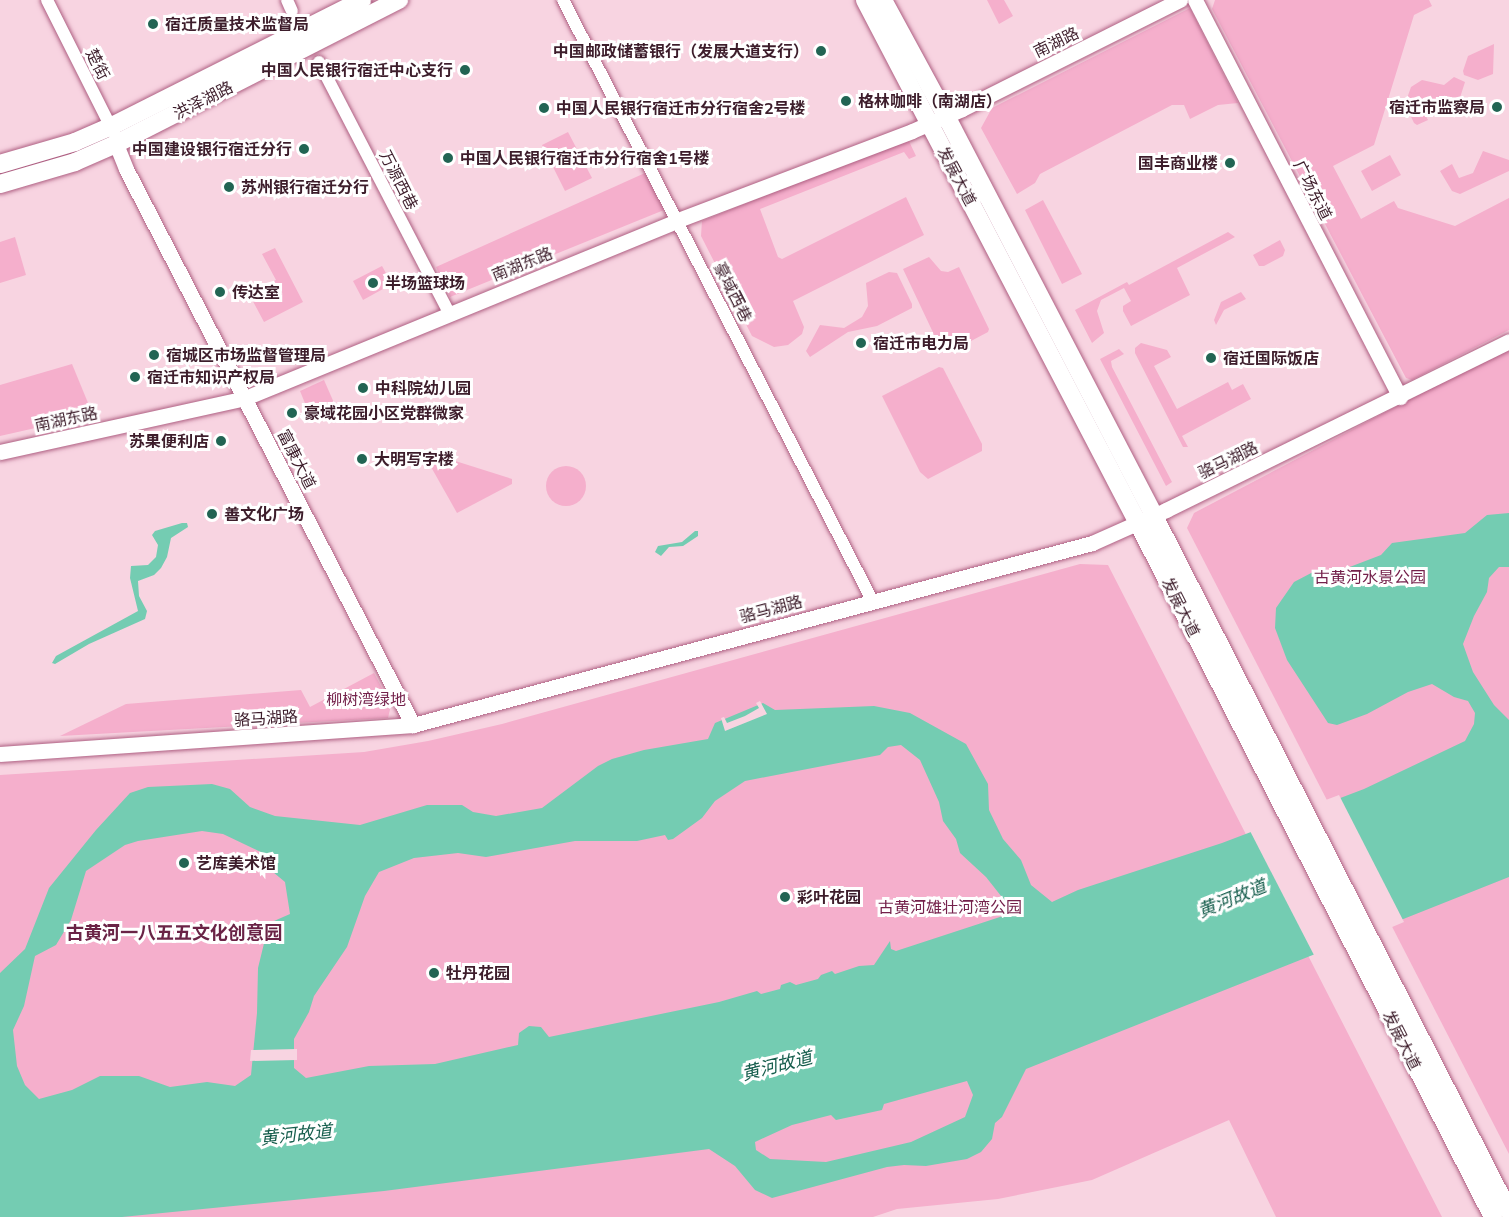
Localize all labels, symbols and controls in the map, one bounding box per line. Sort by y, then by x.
place label: 宿迁质量技术监督局 [165,14,309,34]
marker: 宿迁质量技术监督局 [146,17,160,31]
street label: 南湖路 [1030,23,1082,61]
place label: 中国邮政储蓄银行（发展大道支行） [553,41,809,61]
marker: 中国邮政储蓄银行（发展大道支行） [814,44,828,58]
street label: 楚街 [82,45,114,83]
place label: 中国人民银行宿迁中心支行 [261,60,453,80]
marker: 中国人民银行宿迁中心支行 [458,63,472,77]
street label: 洪泽湖路 [170,77,236,123]
place label: 格林咖啡（南湖店） [858,91,1002,111]
marker: 格林咖啡（南湖店） [839,94,853,108]
place label: 宿迁市监察局 [1389,97,1485,117]
place label: 中国人民银行宿迁市分行宿舍2号楼 [556,98,806,118]
marker: 宿迁市监察局 [1490,100,1504,114]
marker: 中国人民银行宿迁市分行宿舍2号楼 [537,101,551,115]
place label: 中国建设银行宿迁分行 [132,139,292,159]
marker: 中国建设银行宿迁分行 [297,142,311,156]
street label: 发展大道 [934,143,980,209]
street label: 万源西巷 [376,147,422,213]
place label: 中国人民银行宿迁市分行宿舍1号楼 [460,148,710,168]
marker: 中国人民银行宿迁市分行宿舍1号楼 [441,151,455,165]
place label: 国丰商业楼 [1138,153,1218,173]
marker: 国丰商业楼 [1223,156,1237,170]
street label: 广场东道 [1290,157,1336,223]
place label: 苏州银行宿迁分行 [241,177,369,197]
marker: 苏州银行宿迁分行 [222,180,236,194]
street label: 南湖东路 [489,243,555,285]
street label: 豪域西巷 [710,259,756,325]
place label: 半场篮球场 [385,273,465,293]
marker: 半场篮球场 [366,276,380,290]
place label: 传达室 [232,282,280,302]
marker: 传达室 [213,285,227,299]
place label: 宿迁市电力局 [873,333,969,353]
marker: 宿迁市电力局 [854,336,868,350]
place label: 宿城区市场监督管理局 [166,345,326,365]
marker: 宿城区市场监督管理局 [147,348,161,362]
place label: 宿迁国际饭店 [1223,348,1319,368]
marker: 宿迁国际饭店 [1204,351,1218,365]
place label: 宿迁市知识产权局 [147,367,275,387]
marker: 宿迁市知识产权局 [128,370,142,384]
place label: 中科院幼儿园 [375,378,471,398]
marker: 中科院幼儿园 [356,381,370,395]
street label: 南湖东路 [33,403,99,435]
place label: 豪域花园小区党群微家 [304,403,464,423]
marker: 豪域花园小区党群微家 [285,406,299,420]
street label: 富康大道 [274,426,320,492]
place label: 苏果便利店 [129,431,209,451]
marker: 苏果便利店 [214,434,228,448]
street label: 骆马湖路 [1195,437,1261,483]
place label: 大明写字楼 [374,449,454,469]
marker: 大明写字楼 [355,452,369,466]
place label: 善文化广场 [224,504,304,524]
marker: 善文化广场 [205,507,219,521]
park label: 古黄河水景公园 [1314,567,1426,587]
street label: 发展大道 [1158,574,1204,640]
street label: 骆马湖路 [738,591,804,627]
park label: 柳树湾绿地 [326,689,406,709]
street label: 骆马湖路 [233,706,299,730]
place label: 艺库美术馆 [196,853,276,873]
marker: 艺库美术馆 [177,856,191,870]
water label: 黄河故道 [1195,876,1269,922]
place label: 彩叶花园 [797,887,861,907]
marker: 彩叶花园 [778,890,792,904]
park label: 古黄河雄壮河湾公园 [878,897,1022,917]
district label: 古黄河一八五五文化创意园 [66,922,282,944]
place label: 牡丹花园 [446,963,510,983]
marker: 牡丹花园 [427,966,441,980]
street label: 发展大道 [1379,1007,1425,1073]
water label: 黄河故道 [739,1047,815,1085]
water label: 黄河故道 [259,1120,333,1150]

